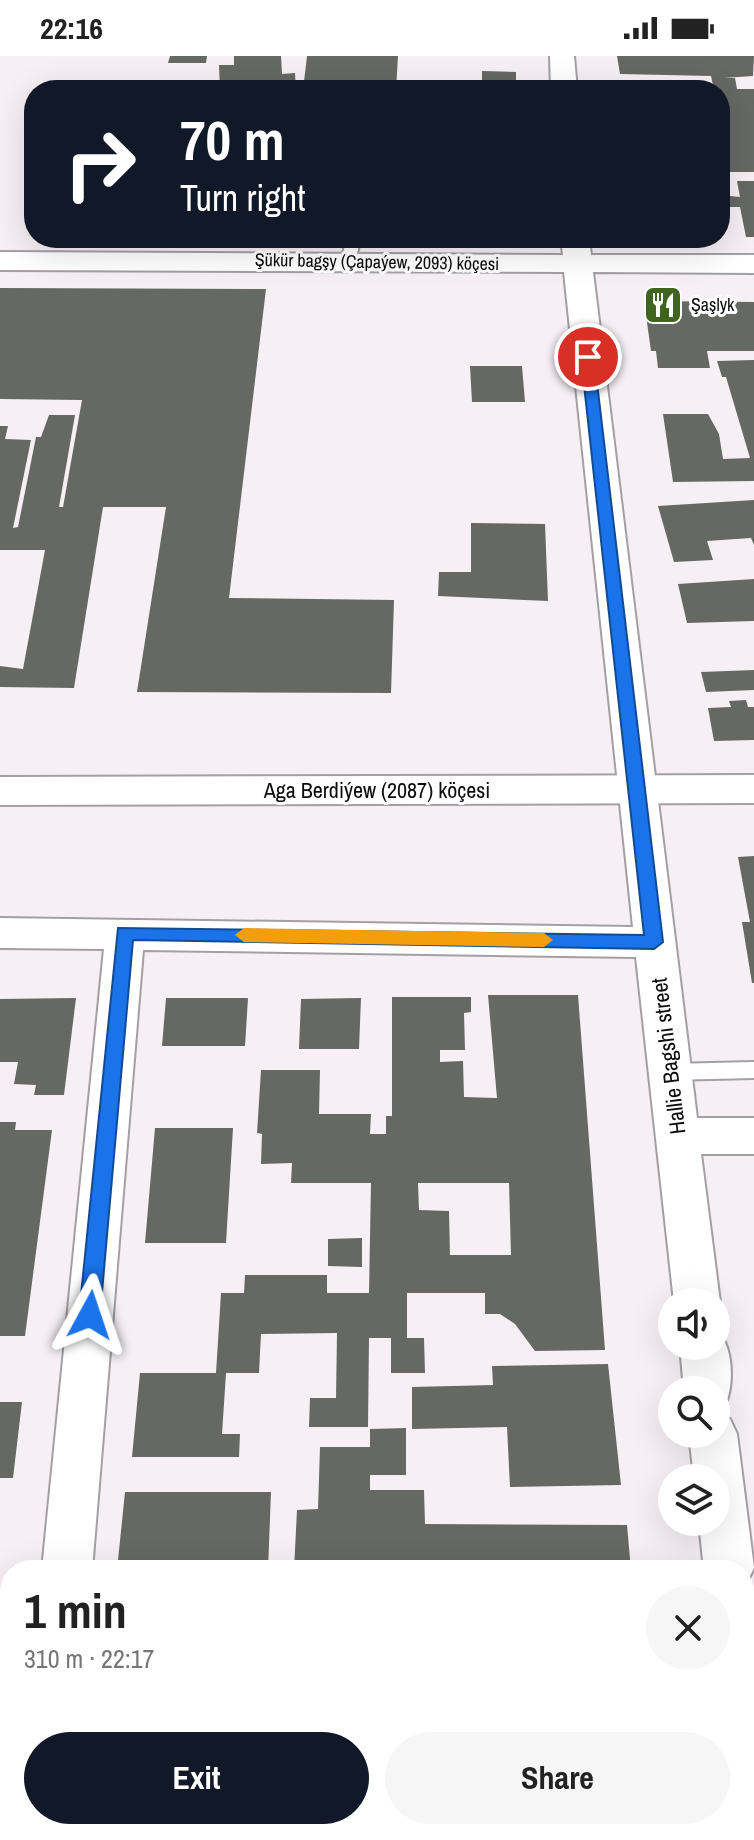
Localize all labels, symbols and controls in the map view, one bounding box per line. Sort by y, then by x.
text: 22:16 [40,8,103,48]
text: 70 m [180,102,285,177]
icon: right [48,112,152,216]
text: Turn right [180,174,305,222]
street label: Şükür bagşy (Çapaýew, 2093) köçesi [255,247,499,276]
restaurant icon: Şaşlyk [642,284,684,326]
place label: Şaşlyk [691,292,735,317]
pin [554,323,622,391]
icon: arrive [566,335,610,379]
street label: Aga Berdiýew (2087) köçesi [263,775,490,805]
street label: Hallie Bagshi street [644,976,692,1136]
position arrow [48,1273,132,1357]
map controls [658,1288,730,1536]
button: sound [658,1288,730,1360]
button: search [658,1376,730,1448]
button: layers [658,1464,730,1536]
text: 1 min [24,1578,127,1643]
button: close [646,1586,730,1670]
text: 310 m · 22:17 [24,1641,154,1676]
button: Exit [24,1732,369,1824]
button: Share [385,1732,730,1824]

